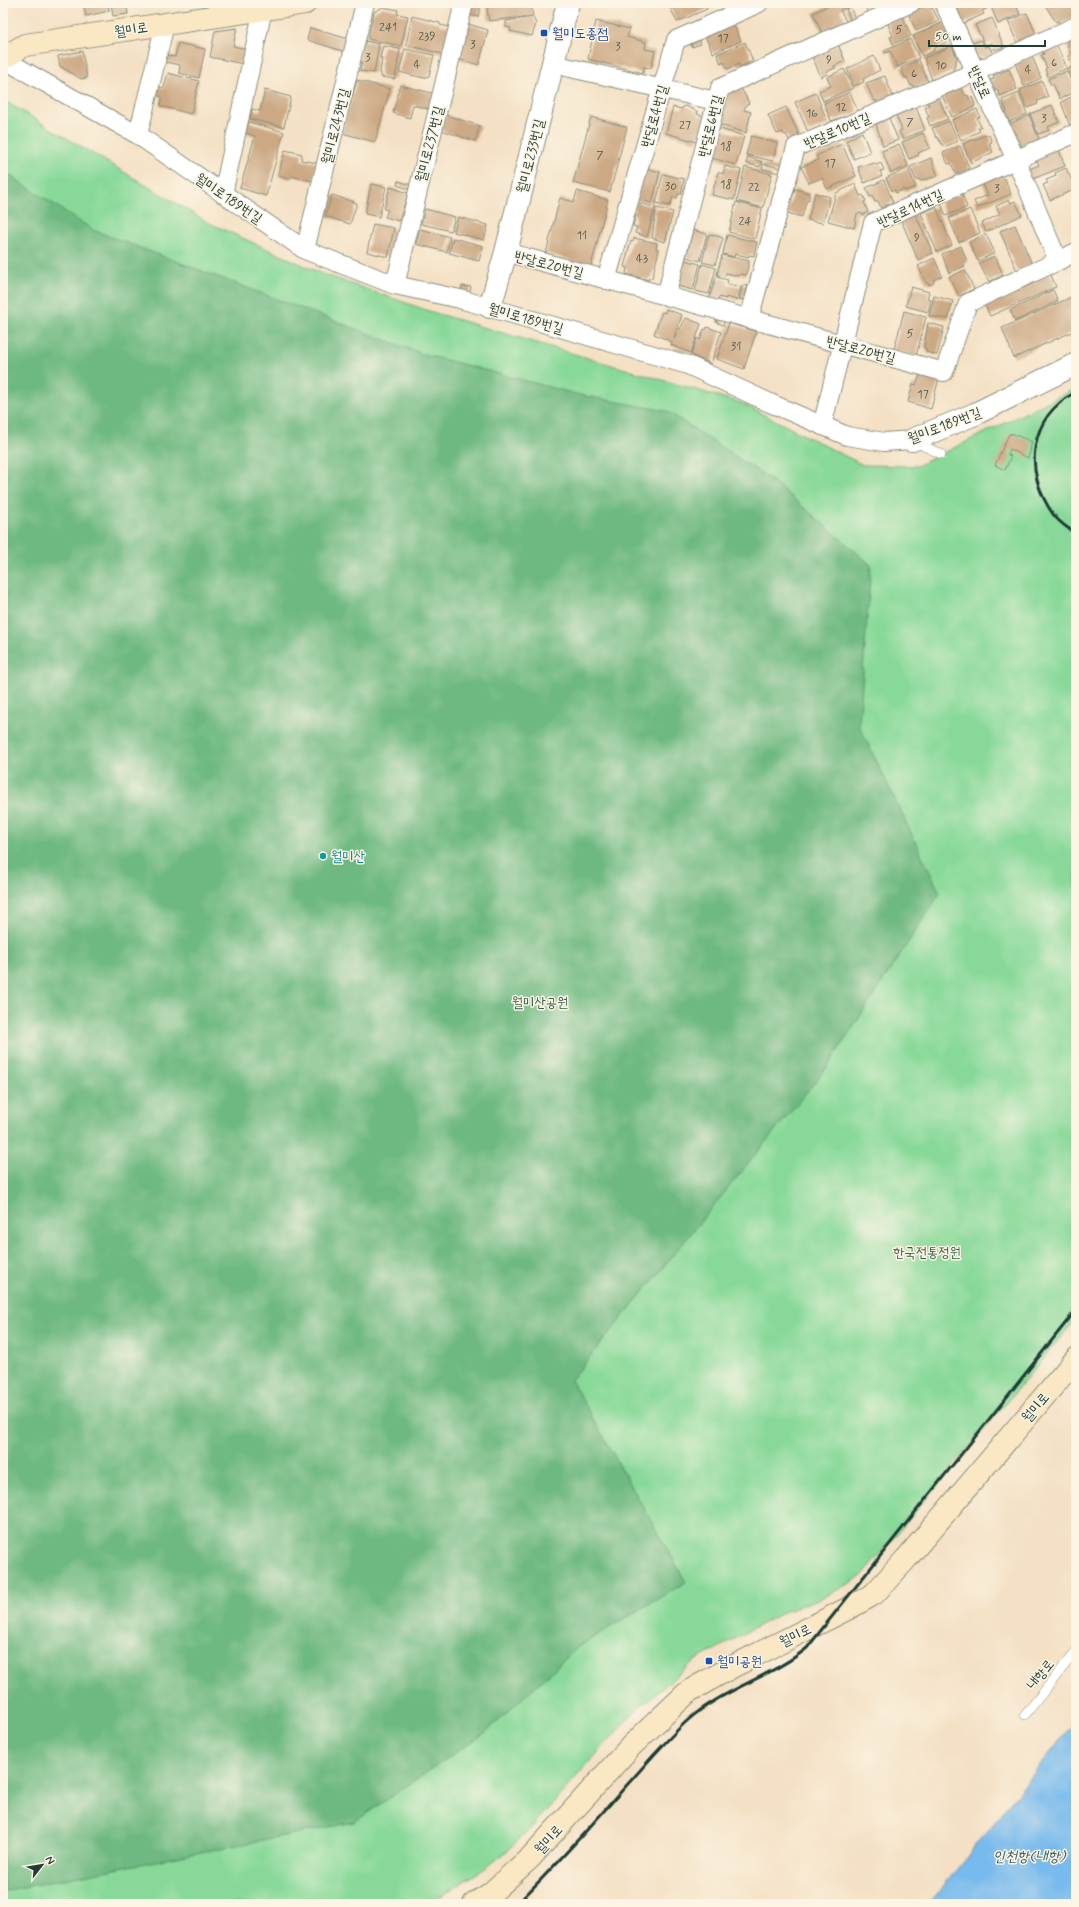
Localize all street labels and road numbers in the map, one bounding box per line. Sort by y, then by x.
street label: 월미로 [113,18,149,42]
street label: 반달로 [964,63,994,102]
street label: 반달로4번길 [637,82,673,150]
street label: 월미로243번길 [318,86,354,166]
street label: 반달로6번길 [695,93,728,159]
street label: 월미로237번길 [412,104,448,184]
street label: 반달로10번길 [801,109,874,153]
street label: 월미로233번길 [513,117,549,195]
street label: 월미로189번길 [191,170,266,228]
street label: 반달로14번길 [875,185,947,232]
street label: 반달로20번길 [512,247,586,283]
street label: 월미로189번길 [486,300,566,338]
street label: 반달로20번길 [824,332,898,368]
street label: 월미로189번길 [905,403,984,448]
street label: 월미로 [1018,1389,1054,1426]
street label: 월미로 [776,1620,815,1652]
street label: 내항로 [1023,1656,1058,1693]
street label: 월미로 [531,1821,567,1858]

